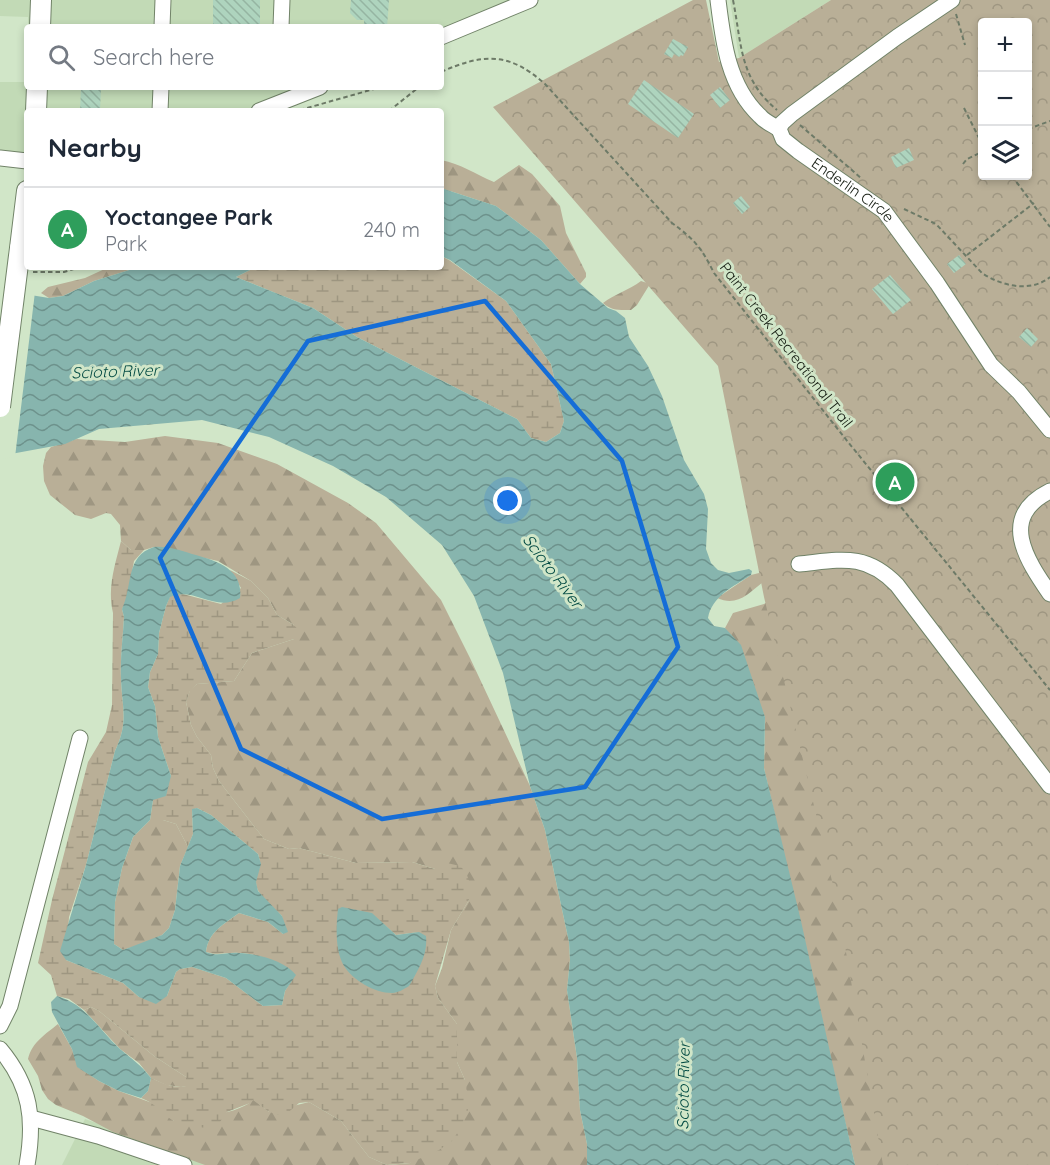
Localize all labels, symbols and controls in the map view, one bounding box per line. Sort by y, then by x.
map controls [978,18,1032,180]
button: + [978,18,1032,72]
search box [24,24,444,90]
icon: search [45,41,78,74]
text: Search here [93,43,214,71]
button: − [978,72,1032,126]
button: layers [978,126,1032,180]
text: Nearby [48,131,142,164]
street label: Enderlin Circle [808,153,899,226]
text: Yoctangee Park [105,203,273,231]
text: A [61,217,74,242]
text: 240 m [363,217,420,242]
text: Park [105,231,147,256]
street label: Paint Creek Recreational Trail [716,258,857,431]
water label: Scioto River [71,359,161,383]
pin: A [876,460,914,504]
your location [493,486,522,515]
water label: Scioto River [519,530,588,613]
water label: Scioto River [672,1040,694,1130]

